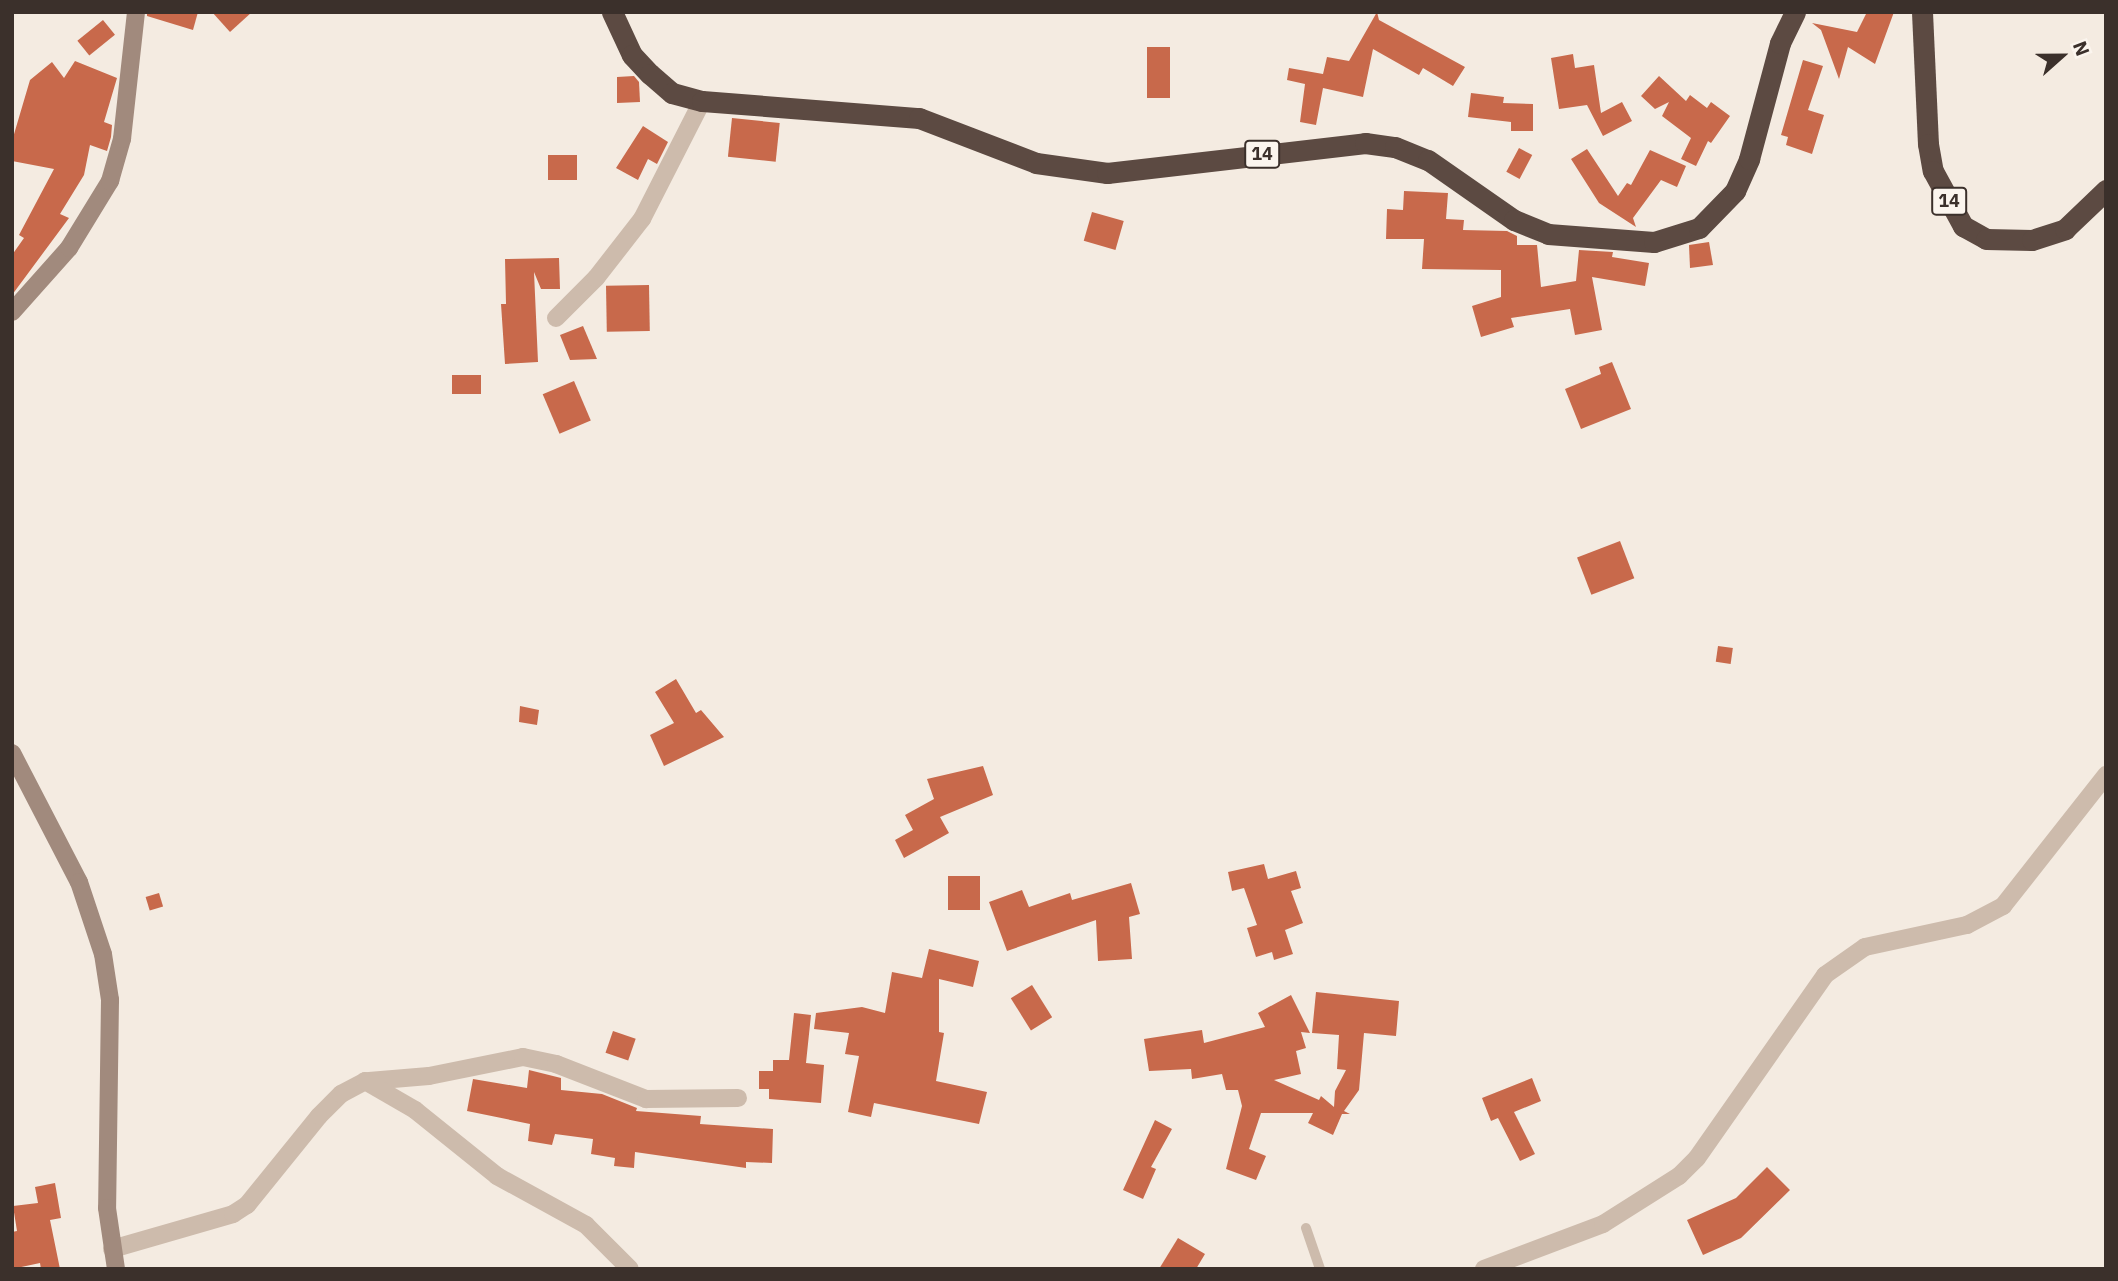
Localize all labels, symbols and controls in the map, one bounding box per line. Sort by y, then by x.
north arrow [2027,21,2097,91]
text: N [2068,38,2095,59]
road number: 14 [1243,140,1281,168]
road number: 14 [1930,186,1968,216]

